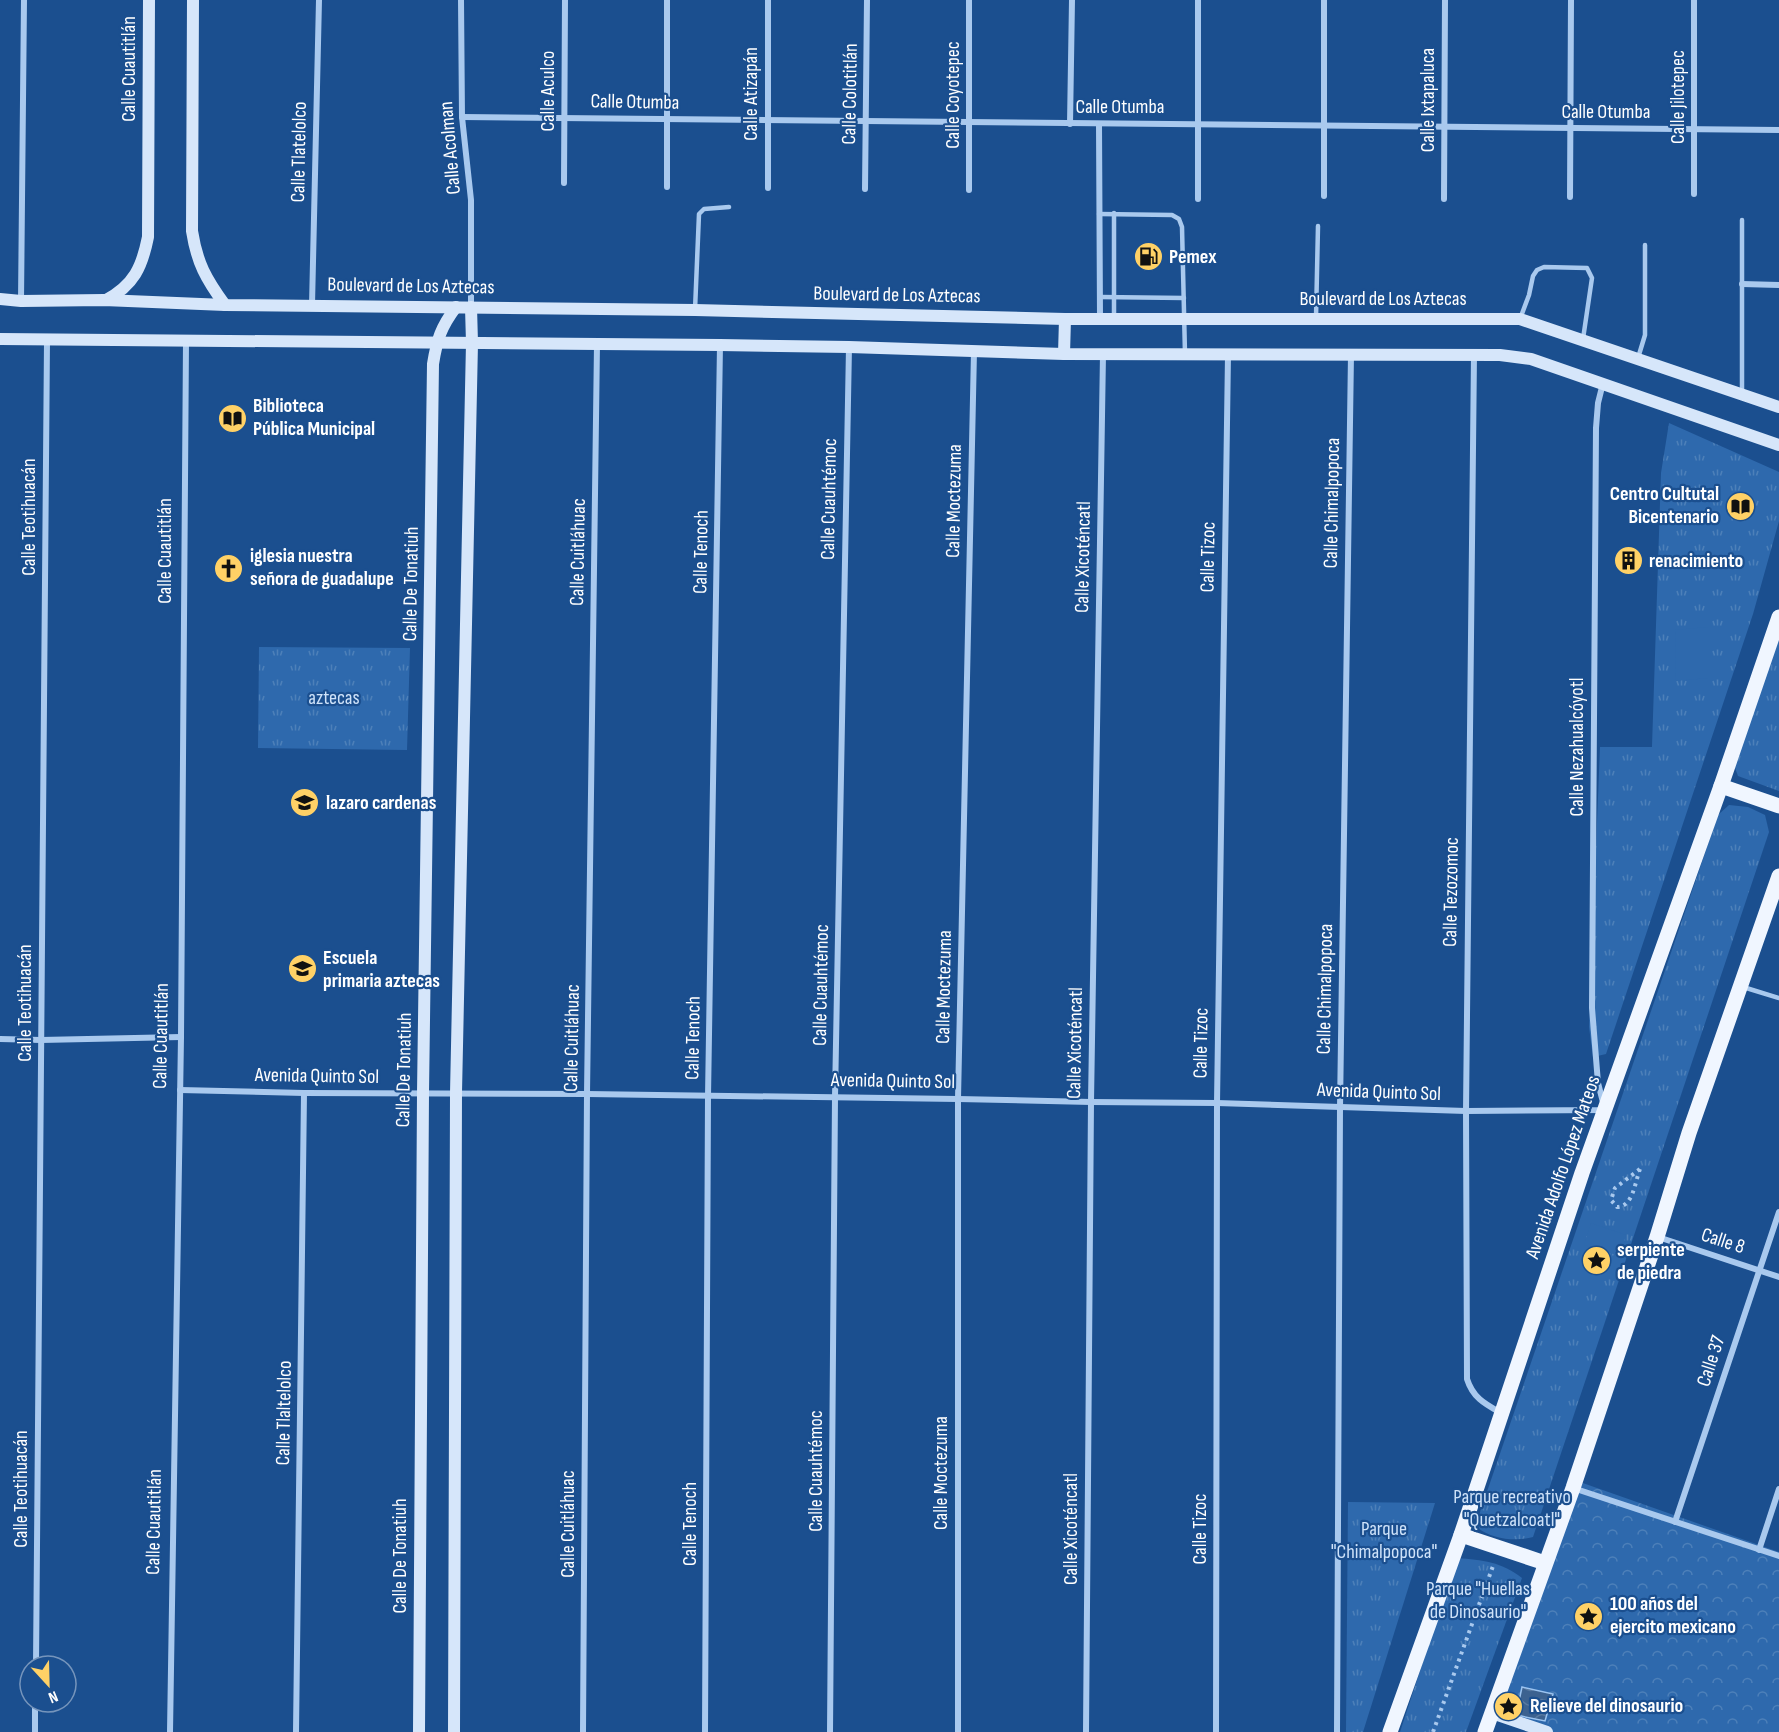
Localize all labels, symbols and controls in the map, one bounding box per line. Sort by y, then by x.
street label: Calle Cuautitlán [117,16,141,122]
street label: Calle Coyotepec [941,41,965,149]
street label: Calle Colotitlán [837,43,863,145]
street label: Calle Atizapán [739,47,763,141]
street label: Calle Ixtapaluca [1416,48,1440,152]
street label: Calle Jilotepec [1666,50,1690,144]
street label: Calle Aculco [536,51,560,131]
street label: Calle Otumba [590,89,680,115]
street label: Calle Otumba [1076,95,1164,119]
street label: Calle Acolman [434,100,466,196]
street label: Calle Otumba [1562,100,1650,124]
street label: Calle Tlatelolco [286,101,312,203]
fuel station icon: Pemex [1132,241,1164,273]
place label: Pemex [1169,245,1217,269]
street label: Boulevard de Los Aztecas [327,273,495,299]
street label: Boulevard de Los Aztecas [813,282,981,308]
street label: Boulevard de Los Aztecas [1299,287,1467,311]
place label: Biblioteca Pública Municipal [253,394,375,441]
library icon: Biblioteca Pública Municipal [216,402,248,434]
street label: Calle Cuauhtémoc [816,438,842,560]
street label: Calle Chimalpopoca [1319,438,1345,568]
street label: Calle Moctezuma [941,444,967,558]
street label: Calle Teotihuacán [17,458,41,576]
place label: Centro Cultutal Bicentenario [1610,482,1719,529]
library icon: Centro Cultutal Bicentenario [1724,490,1756,522]
street label: Calle Cuautitlán [153,498,177,604]
street label: Calle Cuitláhuac [565,498,591,606]
street label: Calle Xicoténcatl [1070,501,1096,613]
street label: Calle Tenoch [688,510,714,594]
street label: Calle Tizoc [1195,521,1221,593]
street label: Calle De Tonatiuh [398,526,424,642]
place label: iglesia nuestra señora de guadalupe [250,544,394,591]
building icon: renacimiento [1612,545,1644,577]
place label: renacimiento [1649,549,1743,573]
church icon: iglesia nuestra señora de guadalupe [213,552,245,584]
street label: Calle Nezahualcóyotl [1565,678,1589,816]
park label: aztecas [308,686,360,710]
school or university icon: lazaro cardenas [289,787,321,819]
place label: lazaro cardenas [326,791,437,815]
street label: Calle Tezozomoc [1438,837,1464,947]
street label: Calle Cuauhtémoc [808,924,834,1046]
street label: Calle Chimalpopoca [1312,924,1338,1054]
street label: Calle Moctezuma [931,930,957,1044]
street label: Calle Teotihuacán [13,944,37,1062]
place label: Escuela primaria aztecas [323,946,440,993]
school or university icon: Escuela primaria aztecas [286,953,318,985]
street label: Calle Cuautitlán [148,983,174,1089]
street label: Calle Cuitláhuac [559,984,585,1092]
street label: Calle Xicoténcatl [1062,987,1088,1099]
street label: Calle Tenoch [680,996,706,1080]
street label: Calle Tizoc [1188,1007,1214,1079]
street label: Calle De Tonatiuh [391,1012,417,1128]
street label: Avenida Quinto Sol [254,1063,379,1089]
street label: Avenida Quinto Sol [830,1068,955,1094]
street label: Avenida Adolfo López Mateos [1520,1072,1606,1263]
street label: Avenida Quinto Sol [1316,1078,1441,1106]
street label: Calle 8 [1698,1223,1748,1259]
place label: serpiente de piedra [1617,1238,1685,1285]
place icon: serpiente de piedra [1580,1245,1612,1277]
street label: Calle 37 [1692,1333,1730,1389]
street label: Calle Tlaltelolco [271,1360,297,1466]
street label: Calle Cuauhtémoc [804,1410,828,1532]
street label: Calle Moctezuma [929,1416,953,1530]
street label: Calle Teotihuacán [9,1430,33,1548]
street label: Calle Cuautitlán [141,1469,167,1575]
street label: Calle Cuitláhuac [556,1470,580,1578]
street label: Calle Xicoténcatl [1059,1473,1083,1585]
street label: Calle Tenoch [678,1482,702,1566]
park label: Parque recreativo "Quetzalcoatl" [1453,1485,1571,1532]
street label: Calle Tizoc [1188,1494,1212,1564]
street label: Calle De Tonatiuh [388,1499,412,1613]
park label: Parque "Chimalpopoca" [1331,1517,1437,1564]
park label: Parque "Huellas de Dinosaurio" [1426,1577,1530,1624]
place label: 100 años del ejercito mexicano [1610,1592,1736,1639]
place icon: 100 años del ejercito mexicano [1573,1600,1605,1632]
north arrow [18,1654,78,1714]
text: N [46,1686,61,1707]
place icon: Relieve del dinosaurio [1493,1690,1525,1722]
place label: Relieve del dinosaurio [1530,1694,1683,1718]

